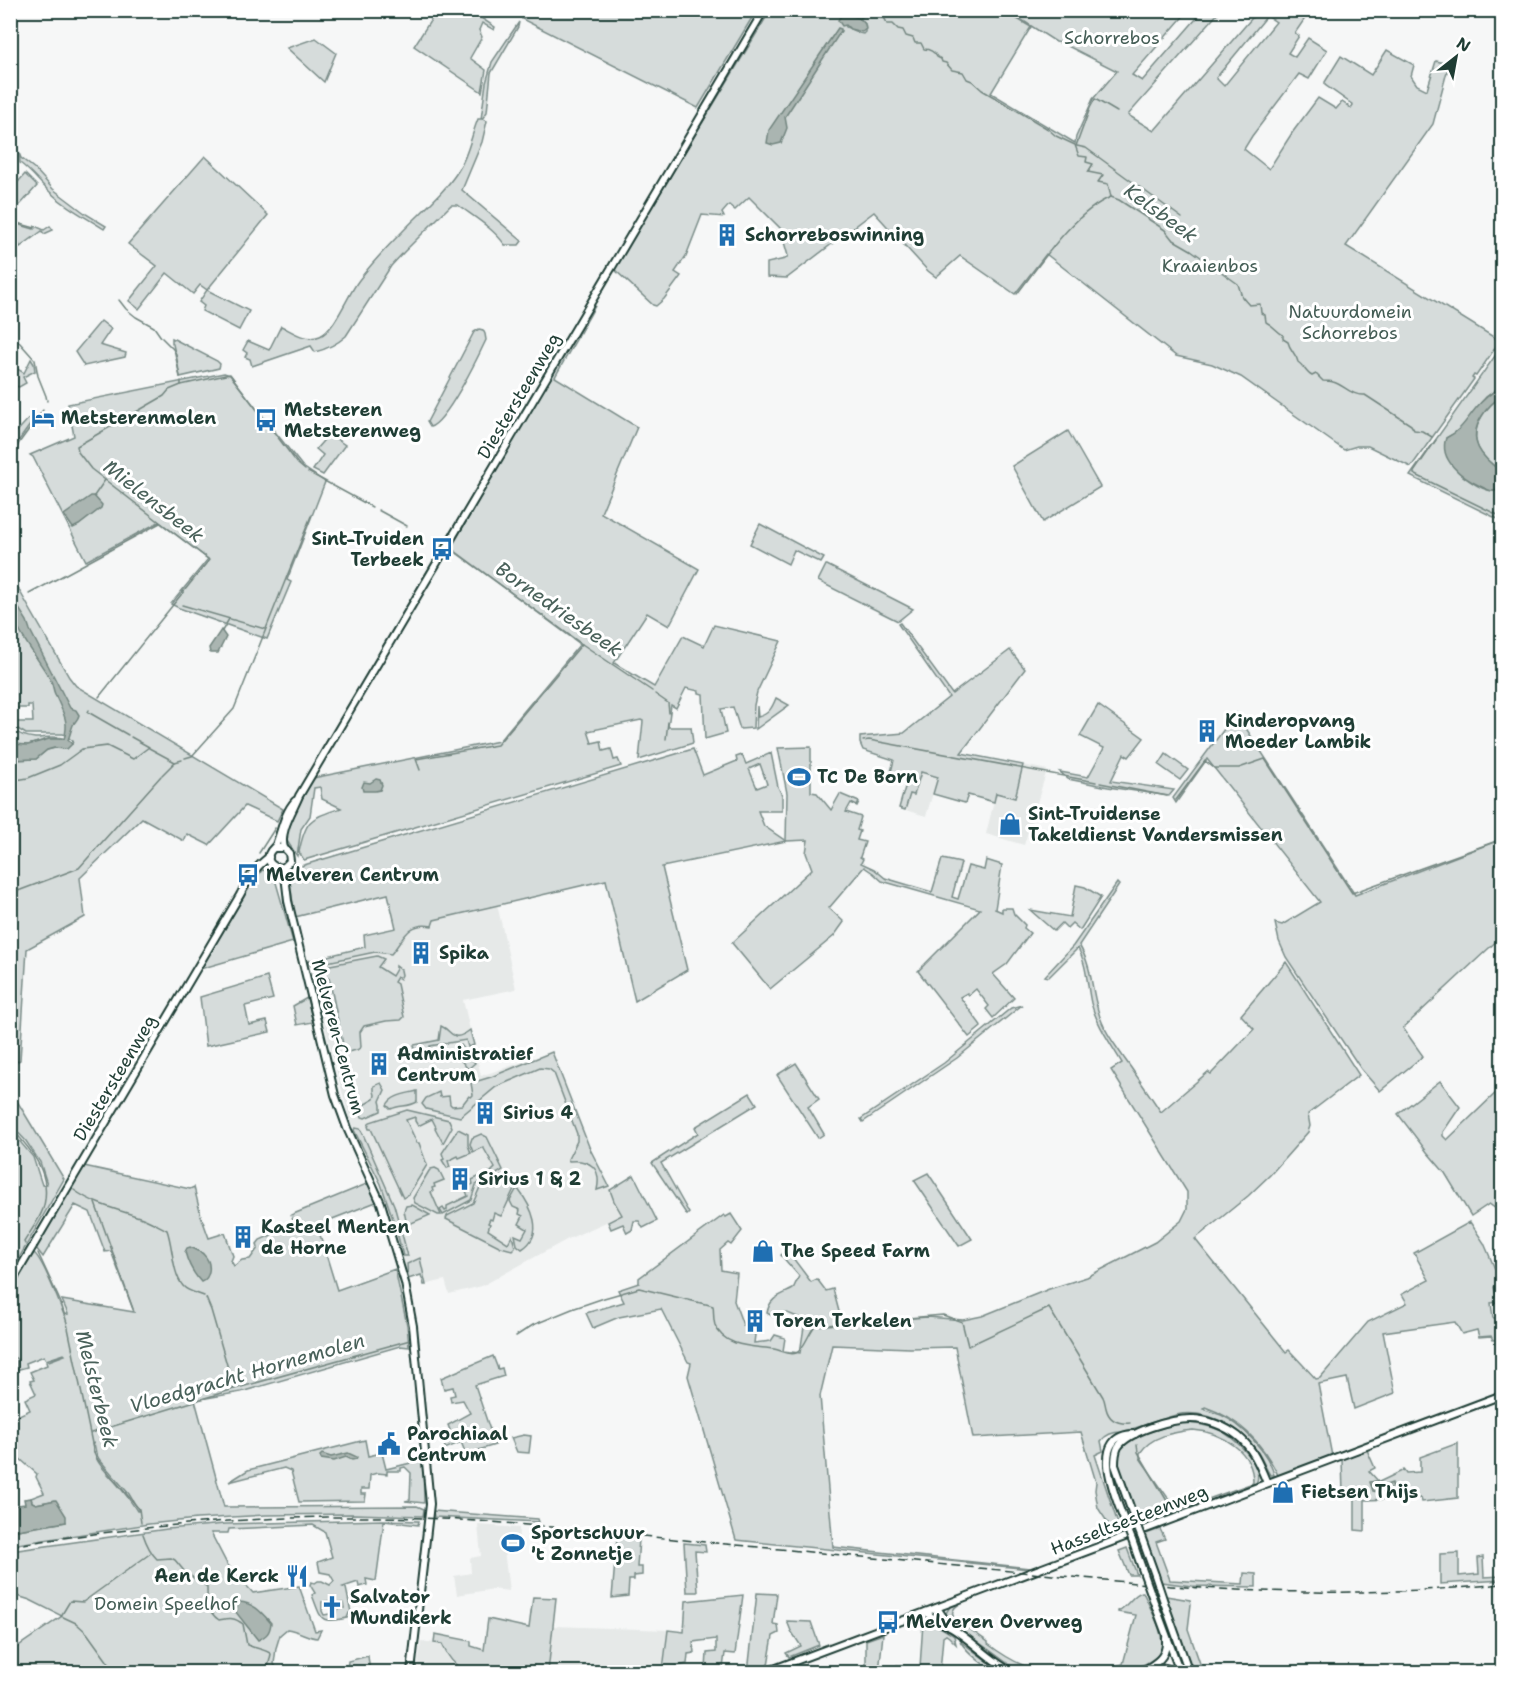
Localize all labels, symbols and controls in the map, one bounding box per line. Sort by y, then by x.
park label: Schorrebos [1064,26,1160,50]
north arrow [1426,27,1486,87]
text: N [1453,32,1474,57]
water label: Kelsbeek [1119,177,1204,249]
building icon: Schorreboswinning [714,222,740,248]
place label: Schorreboswinning [745,223,925,247]
park label: Kraaienbos [1162,254,1258,278]
park label: Natuurdomein Schorrebos [1288,300,1412,345]
street label: Diestersteenweg [472,328,566,464]
place label: Metsteren Metsterenweg [284,398,421,443]
hotel icon: Metsterenmolen [30,405,56,431]
place label: Metsterenmolen [61,406,216,430]
bus stop icon: Metsteren Metsterenweg [253,407,279,433]
water label: Mielensbeek [98,454,210,549]
place label: Sint-Truiden Terbeek [311,527,424,572]
bus stop icon: Sint-Truiden Terbeek [429,536,455,562]
water label: Bornedriesbeek [490,555,628,663]
place label: Kinderopvang Moeder Lambik [1225,709,1371,754]
building icon: Kinderopvang Moeder Lambik [1194,718,1220,744]
sports icon: TC De Born [786,764,812,790]
place label: TC De Born [817,765,918,789]
place label: Sint-Truidense Takeldienst Vandersmissen [1028,802,1283,847]
shop icon: Sint-Truidense Takeldienst Vandersmissen [997,811,1023,837]
bus stop icon: Melveren Centrum [235,862,261,888]
place label: Melveren Centrum [266,863,440,887]
building icon: Spika [408,940,434,966]
place label: Spika [439,941,490,965]
street label: Melveren-Centrum [306,957,370,1117]
street label: Diestersteenweg [68,1010,162,1146]
place label: Administratief Centrum [397,1042,534,1087]
building icon: Administratief Centrum [366,1051,392,1077]
building icon: Sirius 4 [472,1100,498,1126]
place label: Sirius 4 [503,1101,574,1125]
building icon: Sirius 1 & 2 [447,1166,473,1192]
place label: Sirius 1 & 2 [478,1167,582,1191]
place label: Kasteel Menten de Horne [261,1215,410,1260]
building icon: Kasteel Menten de Horne [230,1224,256,1250]
shop icon: The Speed Farm [750,1238,776,1264]
place label: The Speed Farm [781,1239,931,1263]
building icon: Toren Terkelen [742,1308,768,1334]
place label: Toren Terkelen [773,1309,912,1333]
water label: Melsterbeek [70,1327,124,1451]
water label: Vloedgracht Hornemolen [126,1327,368,1419]
place label: Parochiaal Centrum [407,1422,508,1467]
public building icon: Parochiaal Centrum [376,1431,402,1457]
street label: Hasseltsesteenweg [1047,1479,1211,1561]
shop icon: Fietsen Thijs [1270,1479,1296,1505]
place label: Fietsen Thijs [1301,1480,1418,1504]
place label: Sportschuur 't Zonnetje [531,1521,645,1566]
sports icon: Sportschuur 't Zonnetje [500,1530,526,1556]
restaurant icon: Aen de Kerck [284,1563,310,1589]
place label: Aen de Kerck [154,1564,279,1588]
place label: Salvator Mundikerk [350,1585,452,1630]
park label: Domein Speelhof [94,1592,238,1616]
church icon: Salvator Mundikerk [319,1594,345,1620]
bus stop icon: Melveren Overweg [875,1609,901,1635]
place label: Melveren Overweg [906,1610,1083,1634]

